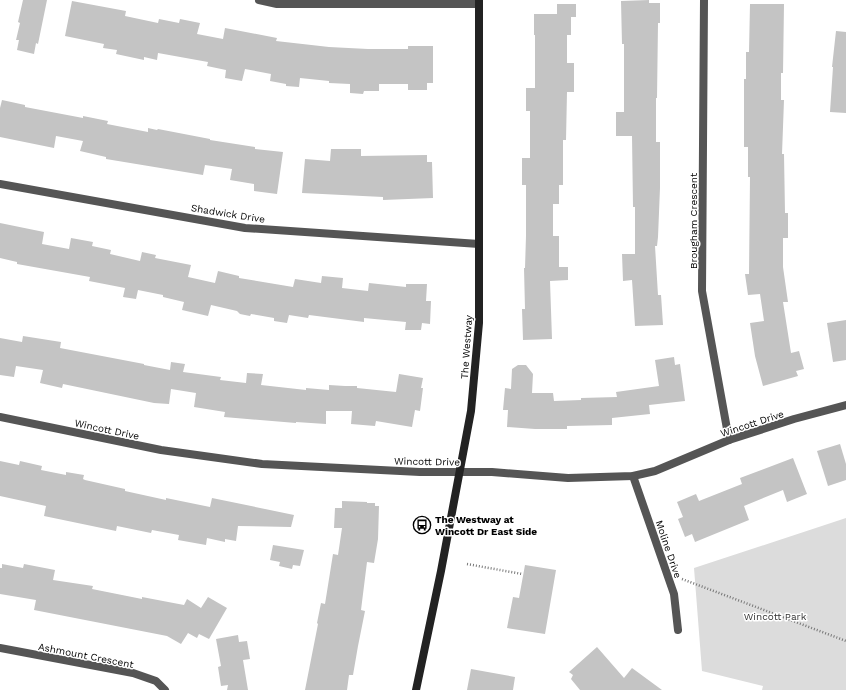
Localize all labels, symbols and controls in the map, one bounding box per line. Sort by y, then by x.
street label: Brougham Crescent [688,172,699,269]
street label: Shadwick Drive [190,202,266,225]
street label: The Westway [459,314,474,379]
street label: Wincott Drive [719,408,785,439]
street label: Wincott Drive [73,417,141,442]
street label: Wincott Drive [394,455,460,468]
place label: The Westway at Wincott Dr East Side [435,514,537,537]
bus stop icon: The Westway at Wincott Dr East Side [412,515,432,535]
street label: Moline Drive [653,519,684,580]
park label: Wincott Park [744,611,807,622]
street label: Ashmount Crescent [37,641,135,670]

